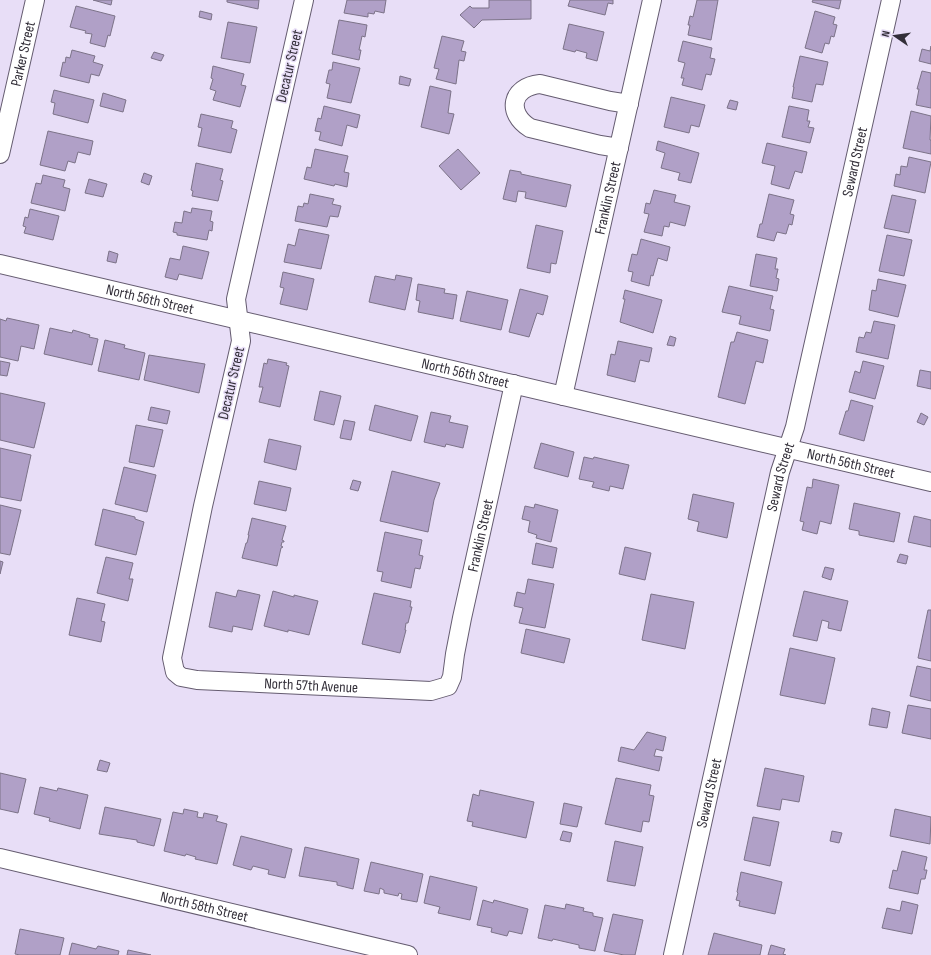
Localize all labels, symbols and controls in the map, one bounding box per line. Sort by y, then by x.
north arrow [875,16,915,56]
street label: Parker Street [7,19,40,88]
street label: Decatur Street [272,27,307,104]
text: N [879,29,893,38]
street label: Seward Street [838,125,872,199]
street label: Franklin Street [591,159,625,236]
street label: North 56th Street [104,280,196,319]
street label: Decatur Street [214,344,249,421]
street label: North 56th Street [420,354,511,393]
street label: Seward Street [763,440,799,513]
street label: North 56th Street [805,444,897,483]
street label: Franklin Street [464,497,498,574]
street label: North 57th Avenue [264,674,358,698]
street label: Seward Street [692,756,726,830]
street label: North 58th Street [158,887,250,927]

